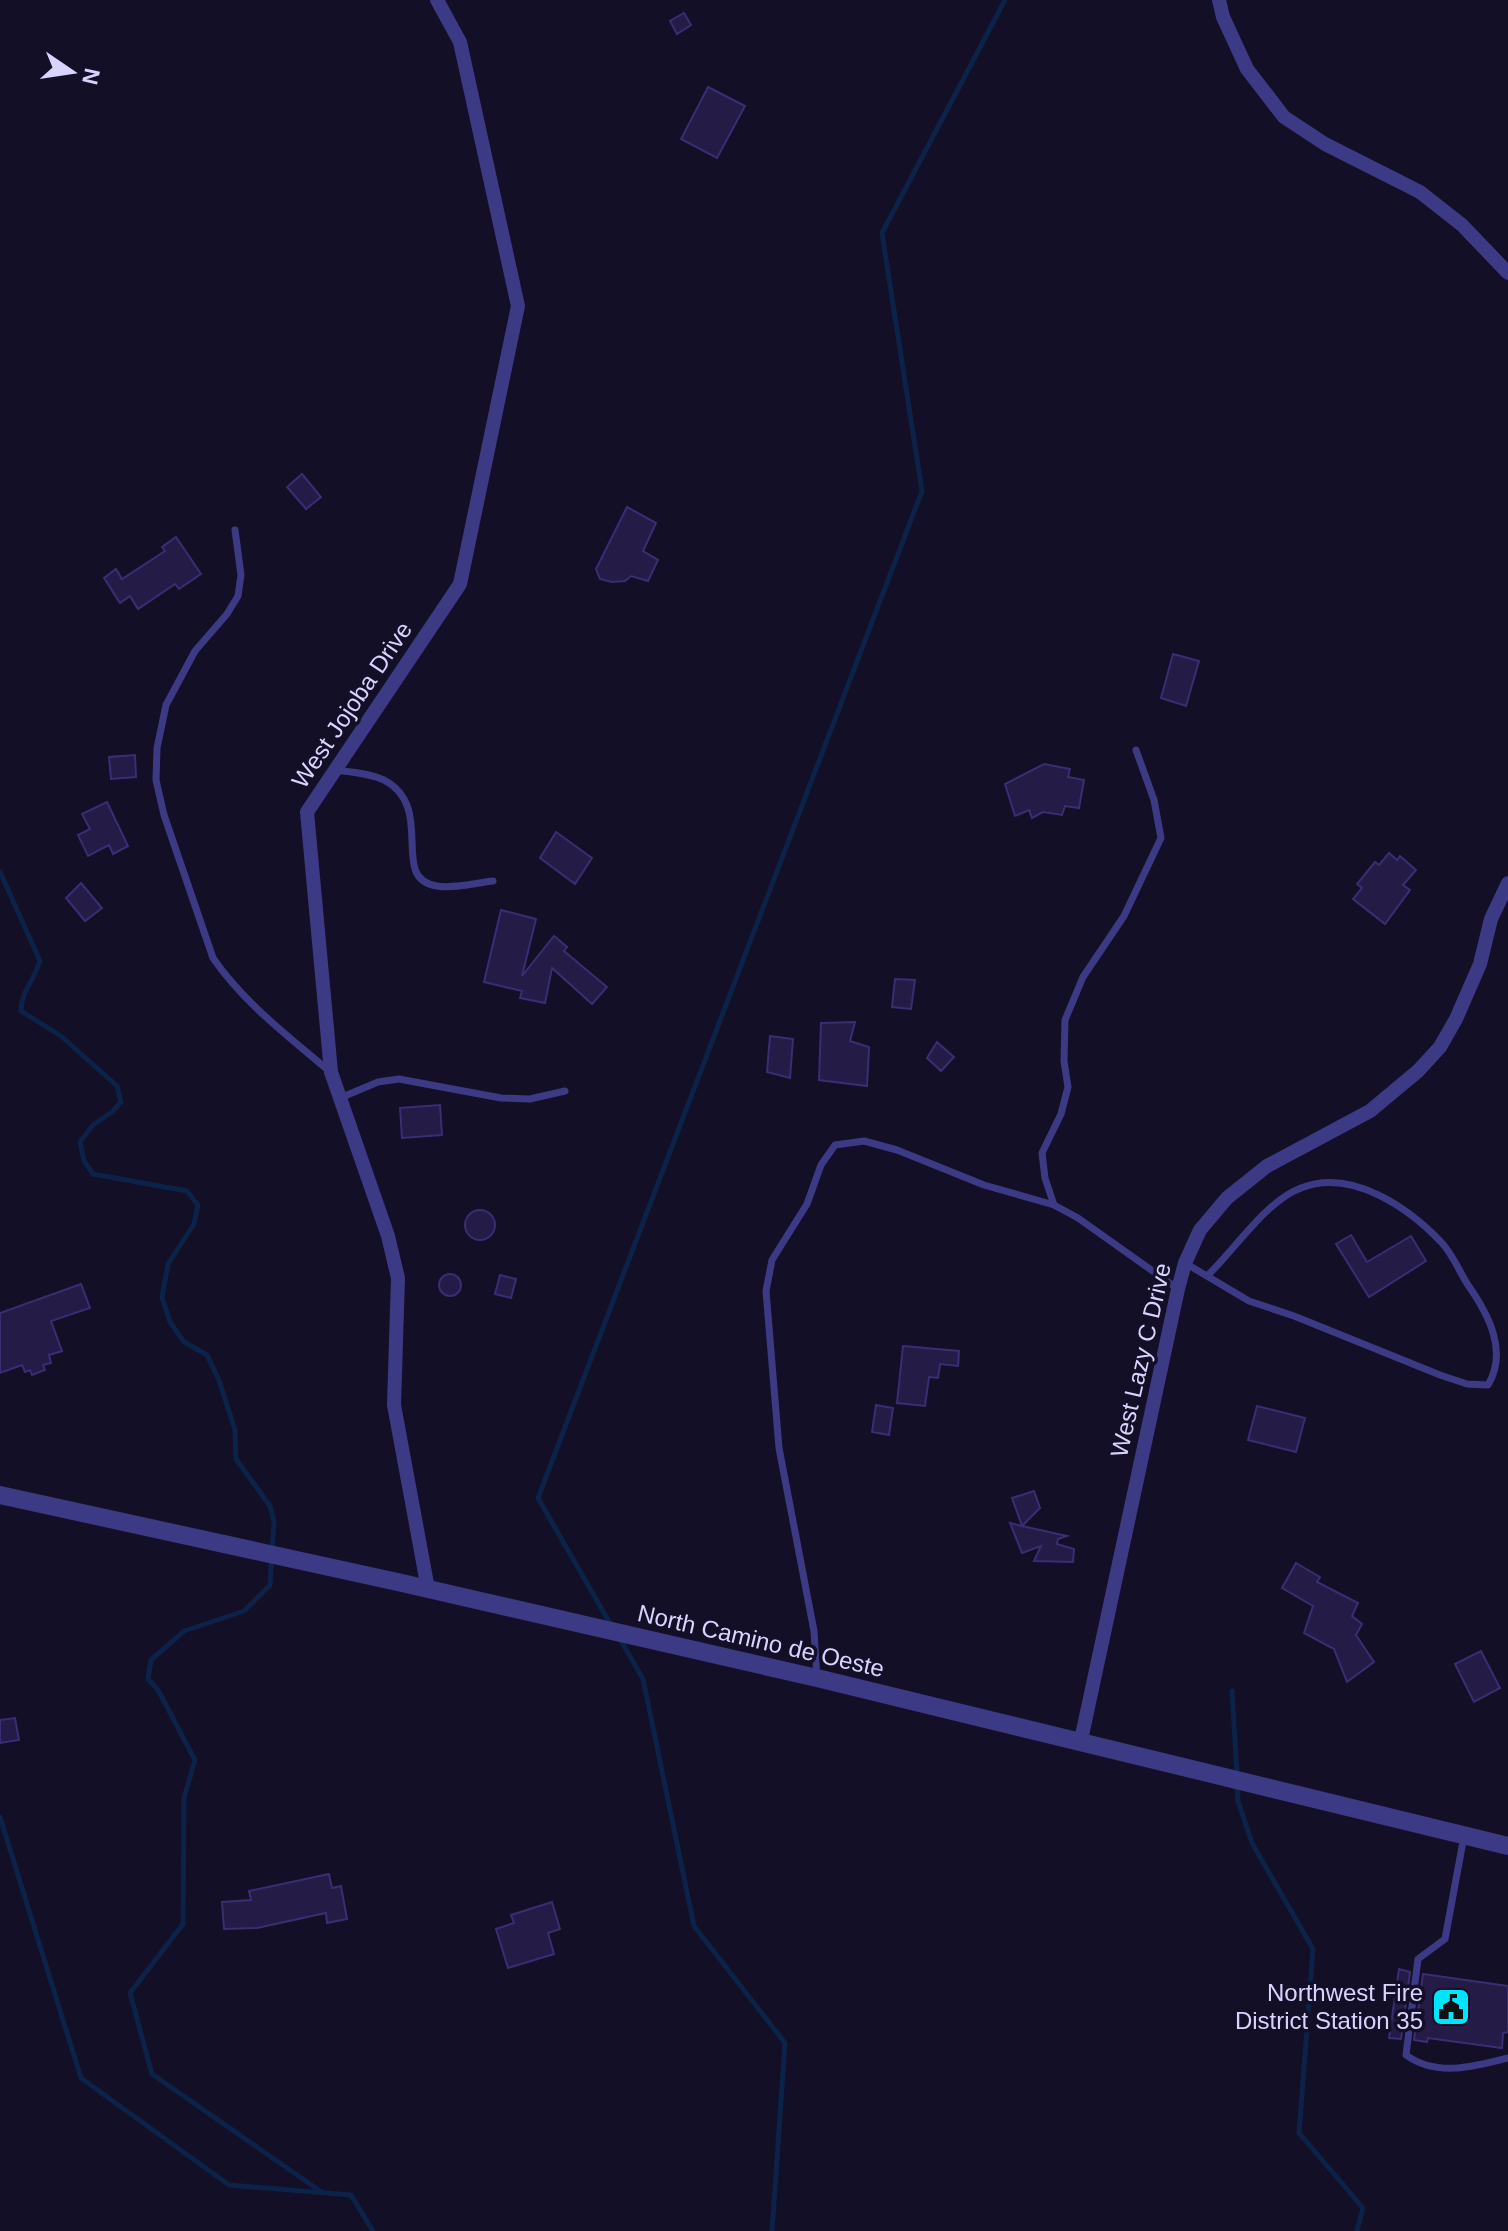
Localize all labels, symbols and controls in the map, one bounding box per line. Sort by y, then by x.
north arrow [32,32,112,112]
text: N [77,66,105,87]
street label: West Jojoba Drive [286,617,417,793]
street label: West Lazy C Drive [1105,1260,1176,1460]
street label: North Camino de Oeste [635,1599,887,1682]
place label: Northwest Fire District Station 35 [1235,1979,1423,2034]
public building icon: Northwest Fire District Station 35 [1430,1986,1472,2028]

